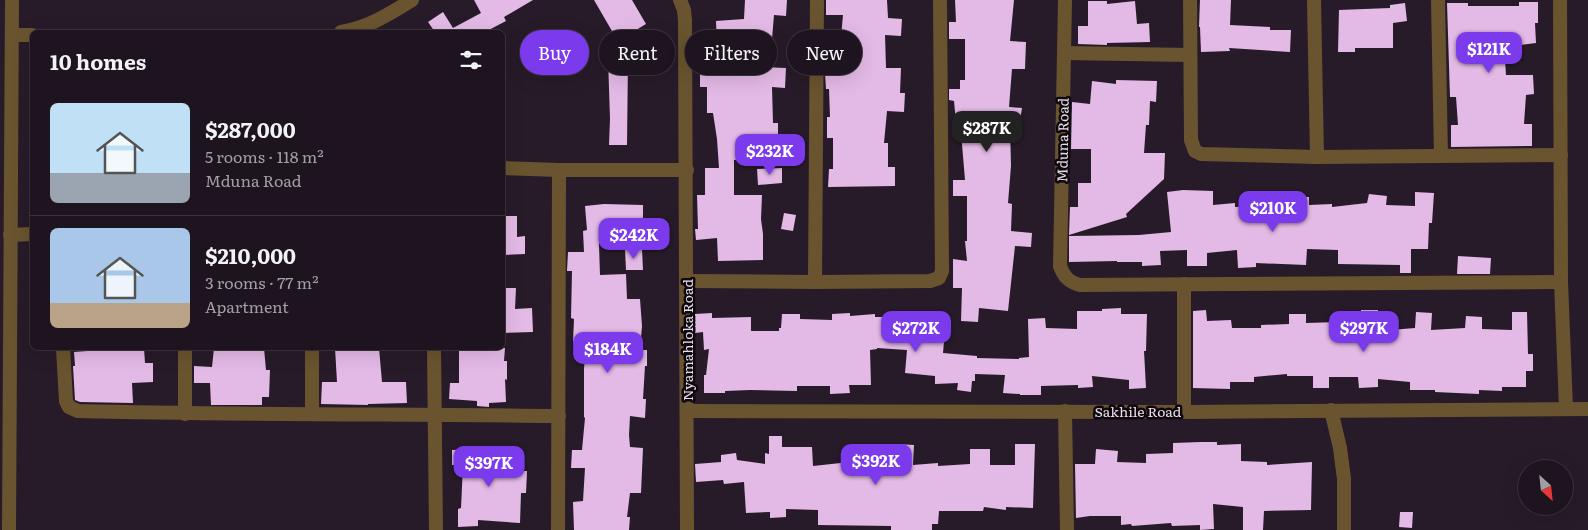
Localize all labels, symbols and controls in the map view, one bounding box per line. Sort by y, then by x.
chip: Buy [520,30,589,75]
chip: Rent [599,30,675,75]
chip: Filters [685,30,777,75]
chip: New [787,30,862,75]
pin: $121K [1454,32,1524,74]
text: $121K [1467,36,1511,60]
text: 10 homes [50,45,146,76]
icon: filters [457,46,485,74]
street label: Mduna Road [1051,97,1073,182]
pin: $287K [952,110,1022,153]
text: $287,000 [205,113,296,144]
text: $287K [963,115,1011,139]
icon: home [90,123,150,183]
pin: $232K [735,134,805,176]
text: $232K [746,138,794,162]
text: 5 rooms · 118 m² [205,144,324,168]
text: Mduna Road [205,168,302,192]
pin: $210K [1238,190,1308,233]
text: $210K [1249,195,1297,219]
pin: $242K [599,218,669,260]
text: $242K [610,222,658,246]
text: $210,000 [205,239,296,270]
icon: home [90,248,150,308]
text: 3 rooms · 77 m² [205,270,319,294]
street label: Nyamahloka Road [677,279,697,401]
text: Apartment [205,294,289,318]
pin: $272K [881,310,951,353]
pin: $297K [1329,310,1399,353]
text: $272K [892,315,940,339]
text: $297K [1340,315,1388,339]
pin: $184K [573,332,643,374]
text: $184K [584,336,632,360]
street label: Sakhile Road [1095,401,1182,421]
pin: $392K [841,444,911,486]
pin: $397K [454,446,524,488]
text: $392K [852,448,900,472]
text: $397K [465,450,513,474]
north arrow [1518,460,1572,515]
map controls [1518,460,1573,515]

